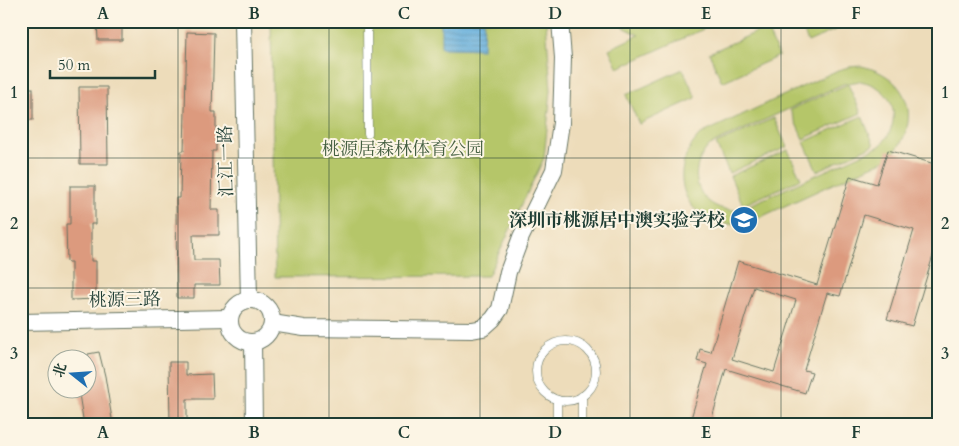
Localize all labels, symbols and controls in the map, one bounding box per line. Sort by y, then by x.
text: A [97,3,109,25]
text: B [248,3,260,25]
text: C [398,3,410,25]
text: D [548,3,562,25]
text: E [701,3,711,25]
text: F [851,3,861,25]
scale bar [50,48,155,80]
text: 50 m [58,55,90,75]
text: 1 [10,82,18,104]
text: 1 [941,82,949,104]
street label: 汇江一路 [213,125,239,197]
park label: 桃源居森林体育公园 [322,137,484,162]
school or university icon: 深圳市桃源居中澳实验学校 [729,205,759,235]
place label: 深圳市桃源居中澳实验学校 [509,208,725,233]
text: 2 [10,213,18,235]
text: 2 [941,213,949,235]
street label: 桃源三路 [89,287,161,313]
text: 3 [10,343,18,365]
text: 3 [941,343,949,365]
north arrow [48,348,98,398]
text: 北 [49,361,71,380]
text: A [97,422,109,444]
text: B [248,422,260,444]
text: C [398,422,410,444]
text: D [548,422,562,444]
text: E [701,422,711,444]
text: F [851,422,861,444]

